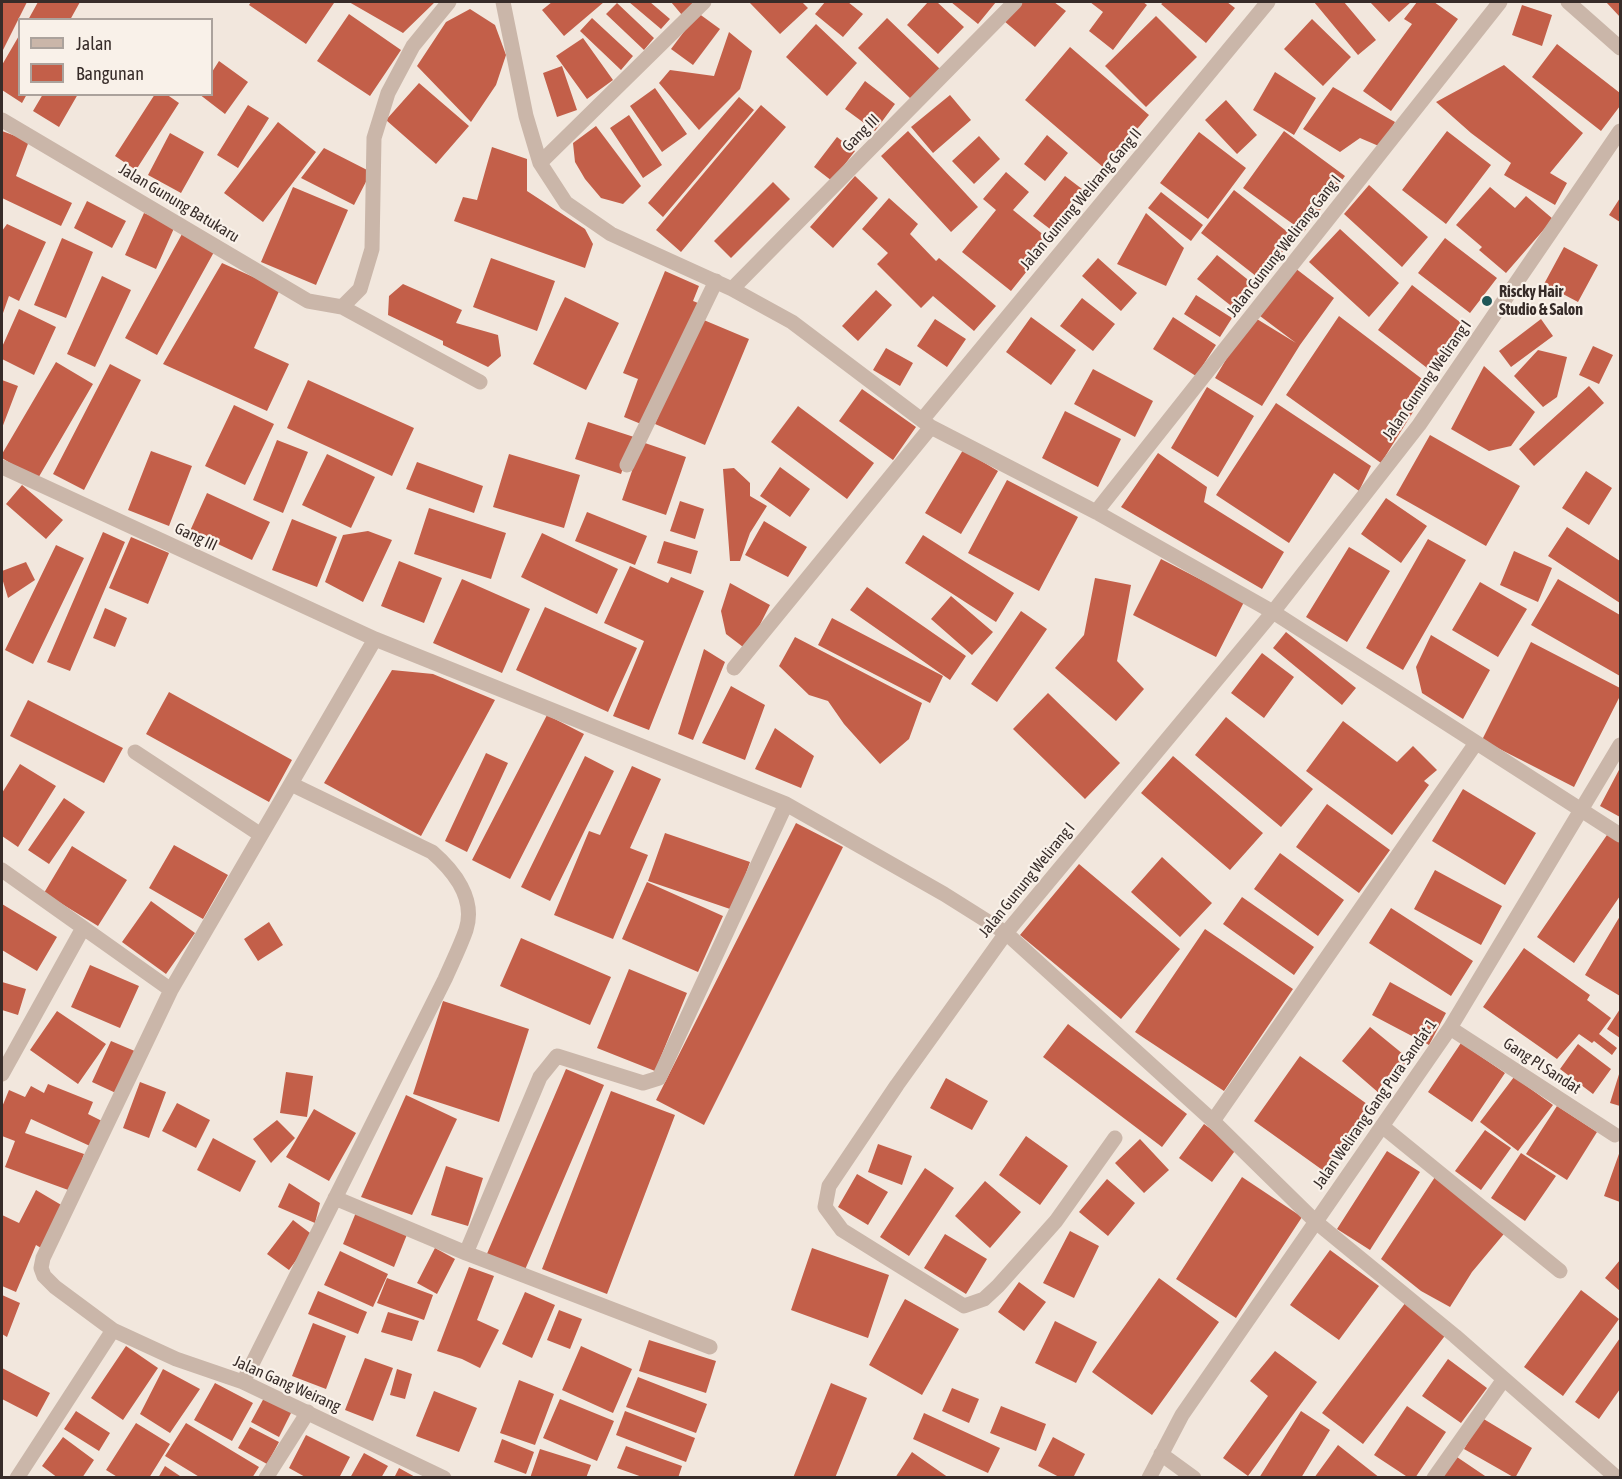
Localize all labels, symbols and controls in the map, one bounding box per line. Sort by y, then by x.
legend [18,18,213,96]
text: Jalan [76,33,112,54]
text: Bangunan [76,63,144,84]
street label: Gang III [838,110,884,156]
street label: Jalan Gunung Welirang Gang II [1016,124,1146,274]
street label: Jalan Gunung Batukaru [115,159,243,247]
street label: Jalan Gunung Welirang Gang I [1223,171,1345,321]
place label: Riscky Hair Studio & Salon [1499,282,1583,320]
marker: Riscky Hair Studio & Salon [1480,294,1494,308]
street label: Jalan Gunung Welirang I [1378,316,1476,444]
street label: Gang III [172,519,220,555]
street label: Jalan Gunung Welirang I [975,819,1079,941]
street label: Jalan Welirang Gang Pura Sandat 1 [1309,1015,1441,1193]
street label: Gang Pl Sandat [1500,1034,1584,1098]
street label: Jalan Gang Weirang [230,1352,344,1416]

